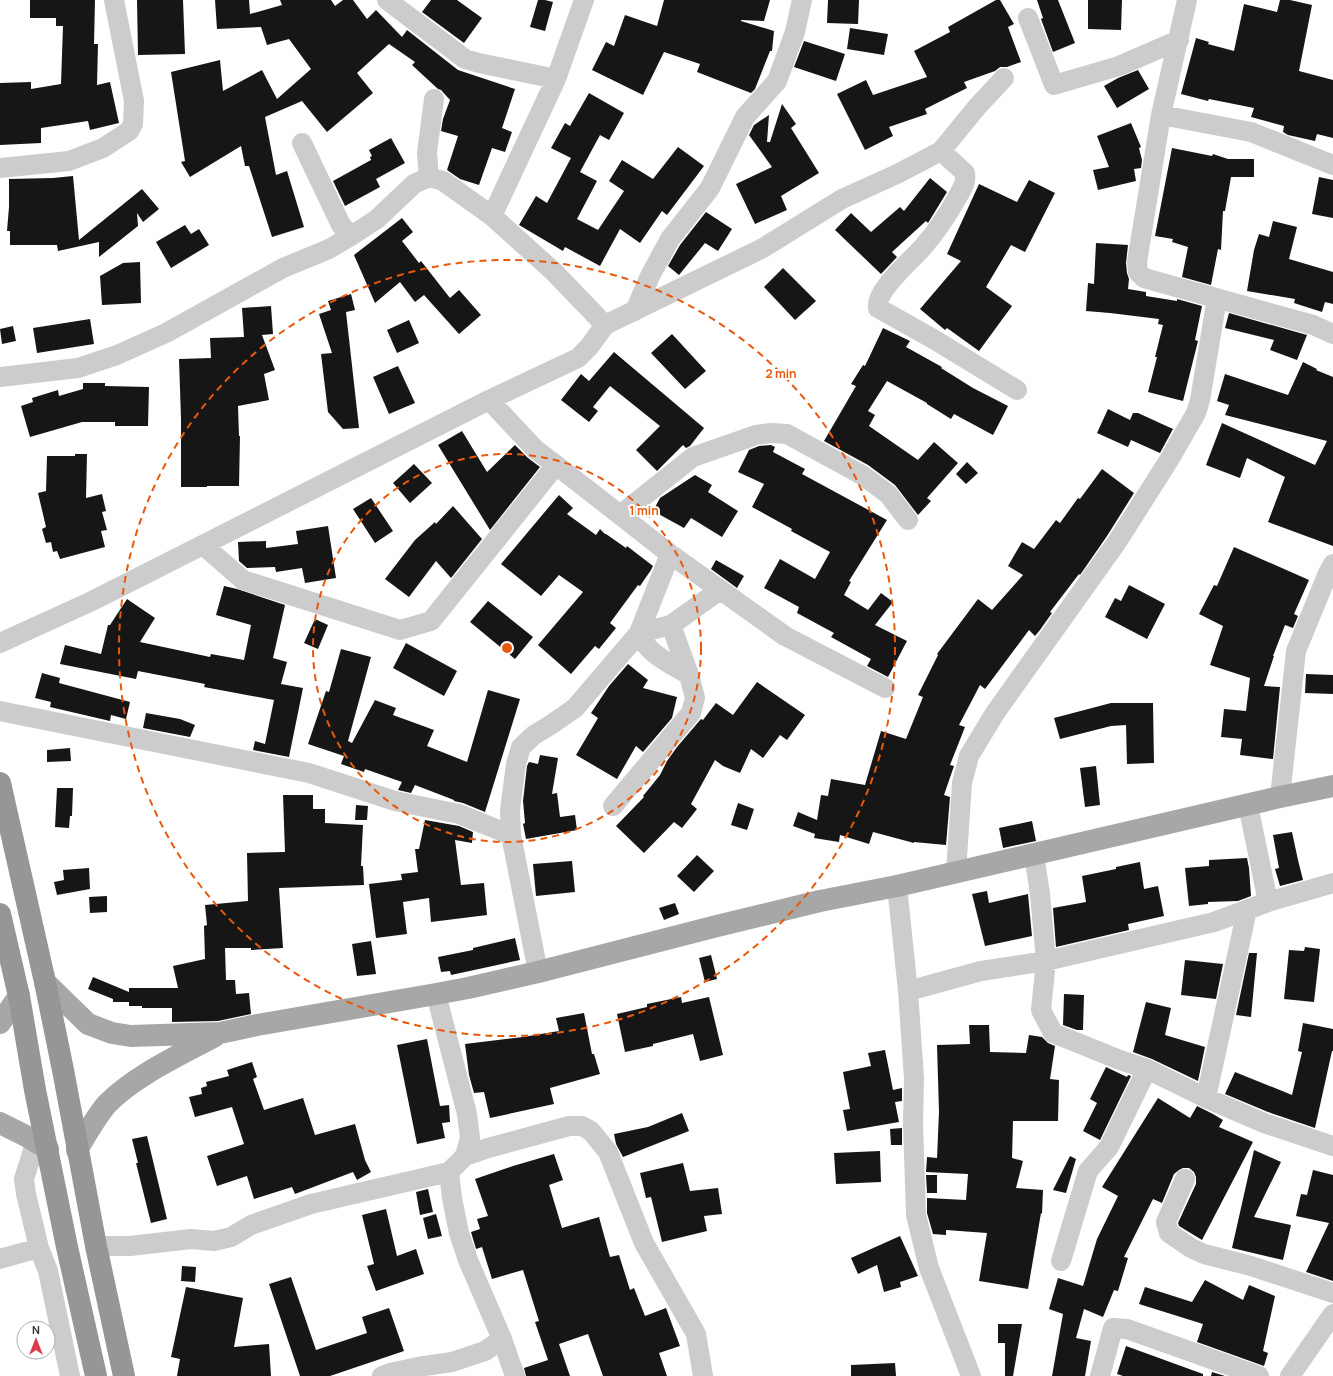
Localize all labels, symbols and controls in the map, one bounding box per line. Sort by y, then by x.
text: 2 min [765,365,797,382]
text: 1 min [629,502,659,519]
centre of rings [500,641,514,655]
north arrow [16,1320,56,1360]
text: N [32,1322,40,1337]

